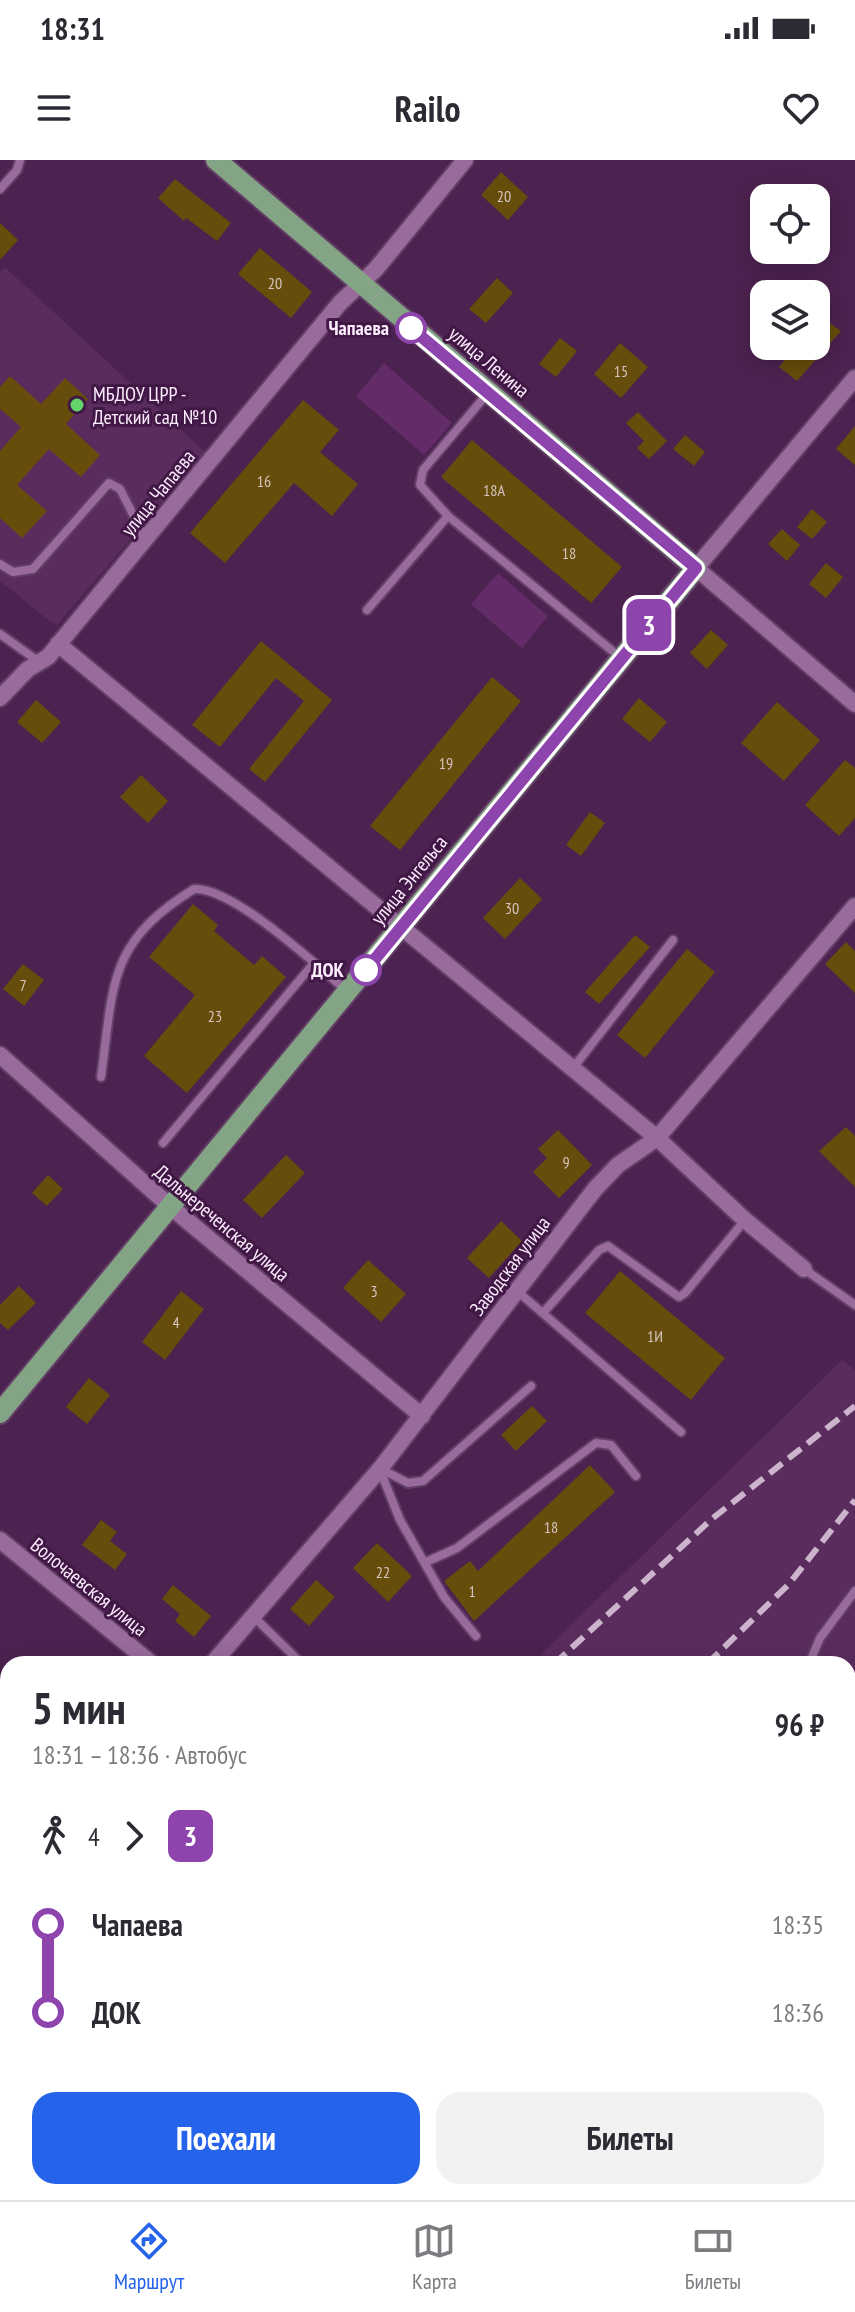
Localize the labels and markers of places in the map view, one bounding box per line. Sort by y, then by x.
marker: Чапаева [396,313,426,343]
place label: Чапаева [328,315,389,341]
place label: МБДОУ ЦРР - Детский сад №10 [93,381,217,430]
marker: МБДОУ ЦРР - Детский сад №10 [68,396,86,414]
marker: ДОК [351,955,381,985]
place label: ДОК [311,957,345,983]

